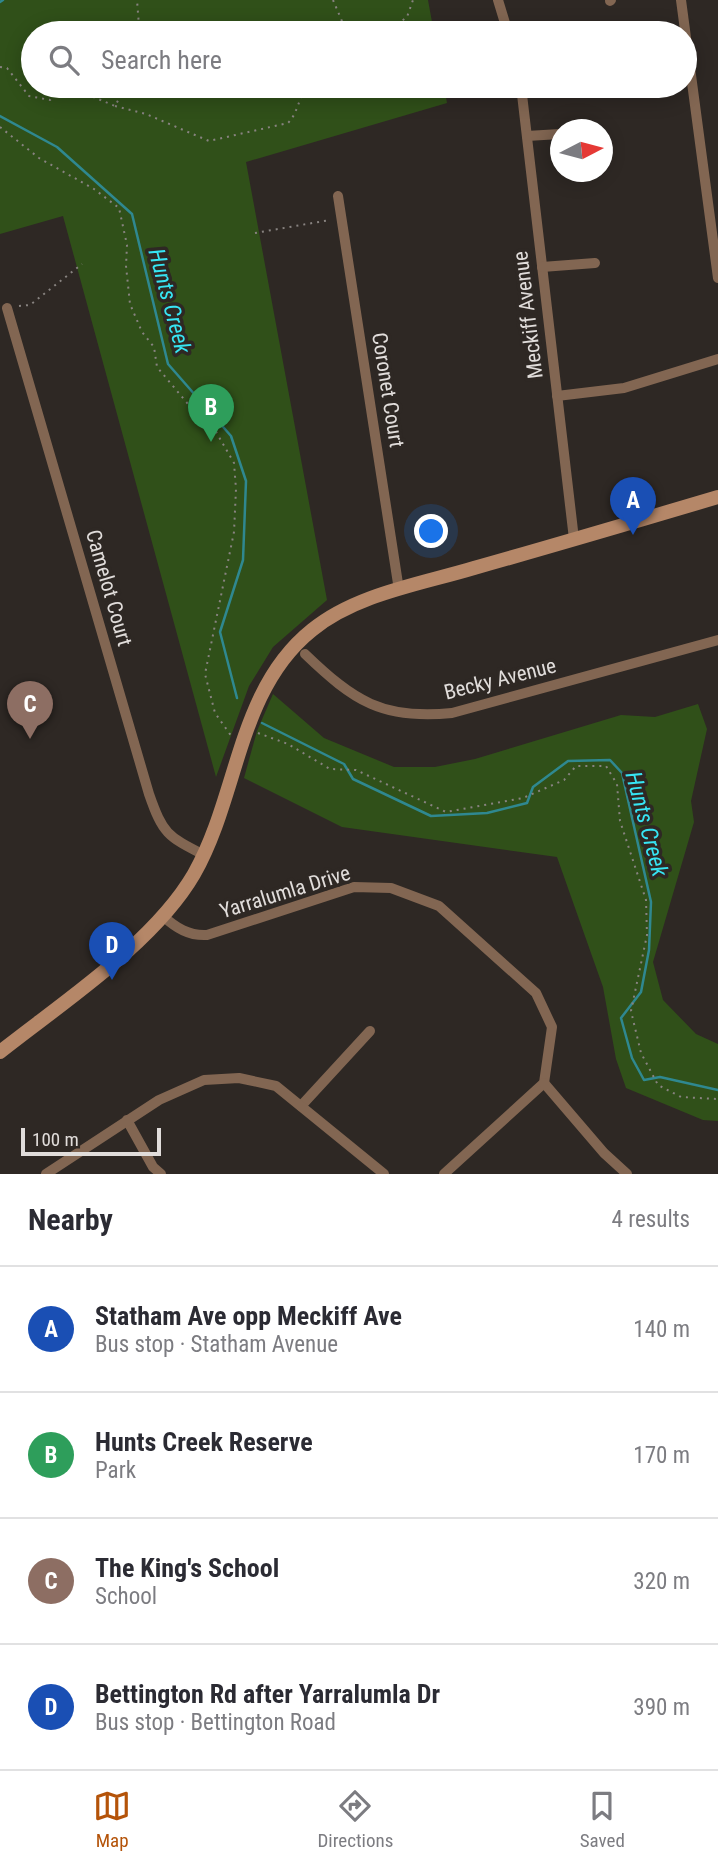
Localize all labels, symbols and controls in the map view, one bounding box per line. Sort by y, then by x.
search box [21,21,697,98]
icon: search [45,41,83,79]
text: Search here [101,45,222,75]
north arrow [550,119,613,182]
water label: Hunts Creek [143,246,197,358]
street label: Meckiff Avenue [508,250,548,380]
street label: Coronet Court [367,331,409,449]
pin: B [188,384,234,442]
pin: A [610,477,656,535]
your location [414,514,448,548]
street label: Camelot Court [81,527,137,649]
street label: Becky Avenue [442,653,559,704]
pin: C [7,681,53,739]
water label: Hunts Creek [620,769,674,881]
street label: Yarralumla Drive [217,861,353,923]
pin: D [89,922,135,980]
scale bar [21,1125,161,1157]
text: 100 m [32,1128,79,1151]
text: Nearby [28,1202,113,1237]
text: 4 results [612,1206,690,1233]
text: Statham Ave opp Meckiff Ave [95,1301,402,1331]
text: A [44,1316,58,1343]
text: 140 m [633,1316,690,1343]
text: Bus stop · Statham Avenue [95,1331,338,1358]
text: Hunts Creek Reserve [95,1427,313,1457]
text: B [45,1442,57,1469]
text: 170 m [633,1442,690,1469]
text: Park [95,1457,136,1484]
text: The King's School [95,1553,279,1583]
text: C [44,1568,58,1595]
text: 320 m [633,1568,690,1595]
text: School [95,1583,157,1610]
text: Bettington Rd after Yarralumla Dr [95,1679,440,1709]
text: D [45,1694,58,1721]
text: 390 m [633,1694,690,1721]
text: Bus stop · Bettington Road [95,1709,336,1736]
tab: Map [93,1787,131,1852]
tab: Directions [317,1787,393,1852]
tab: Saved [580,1787,625,1852]

